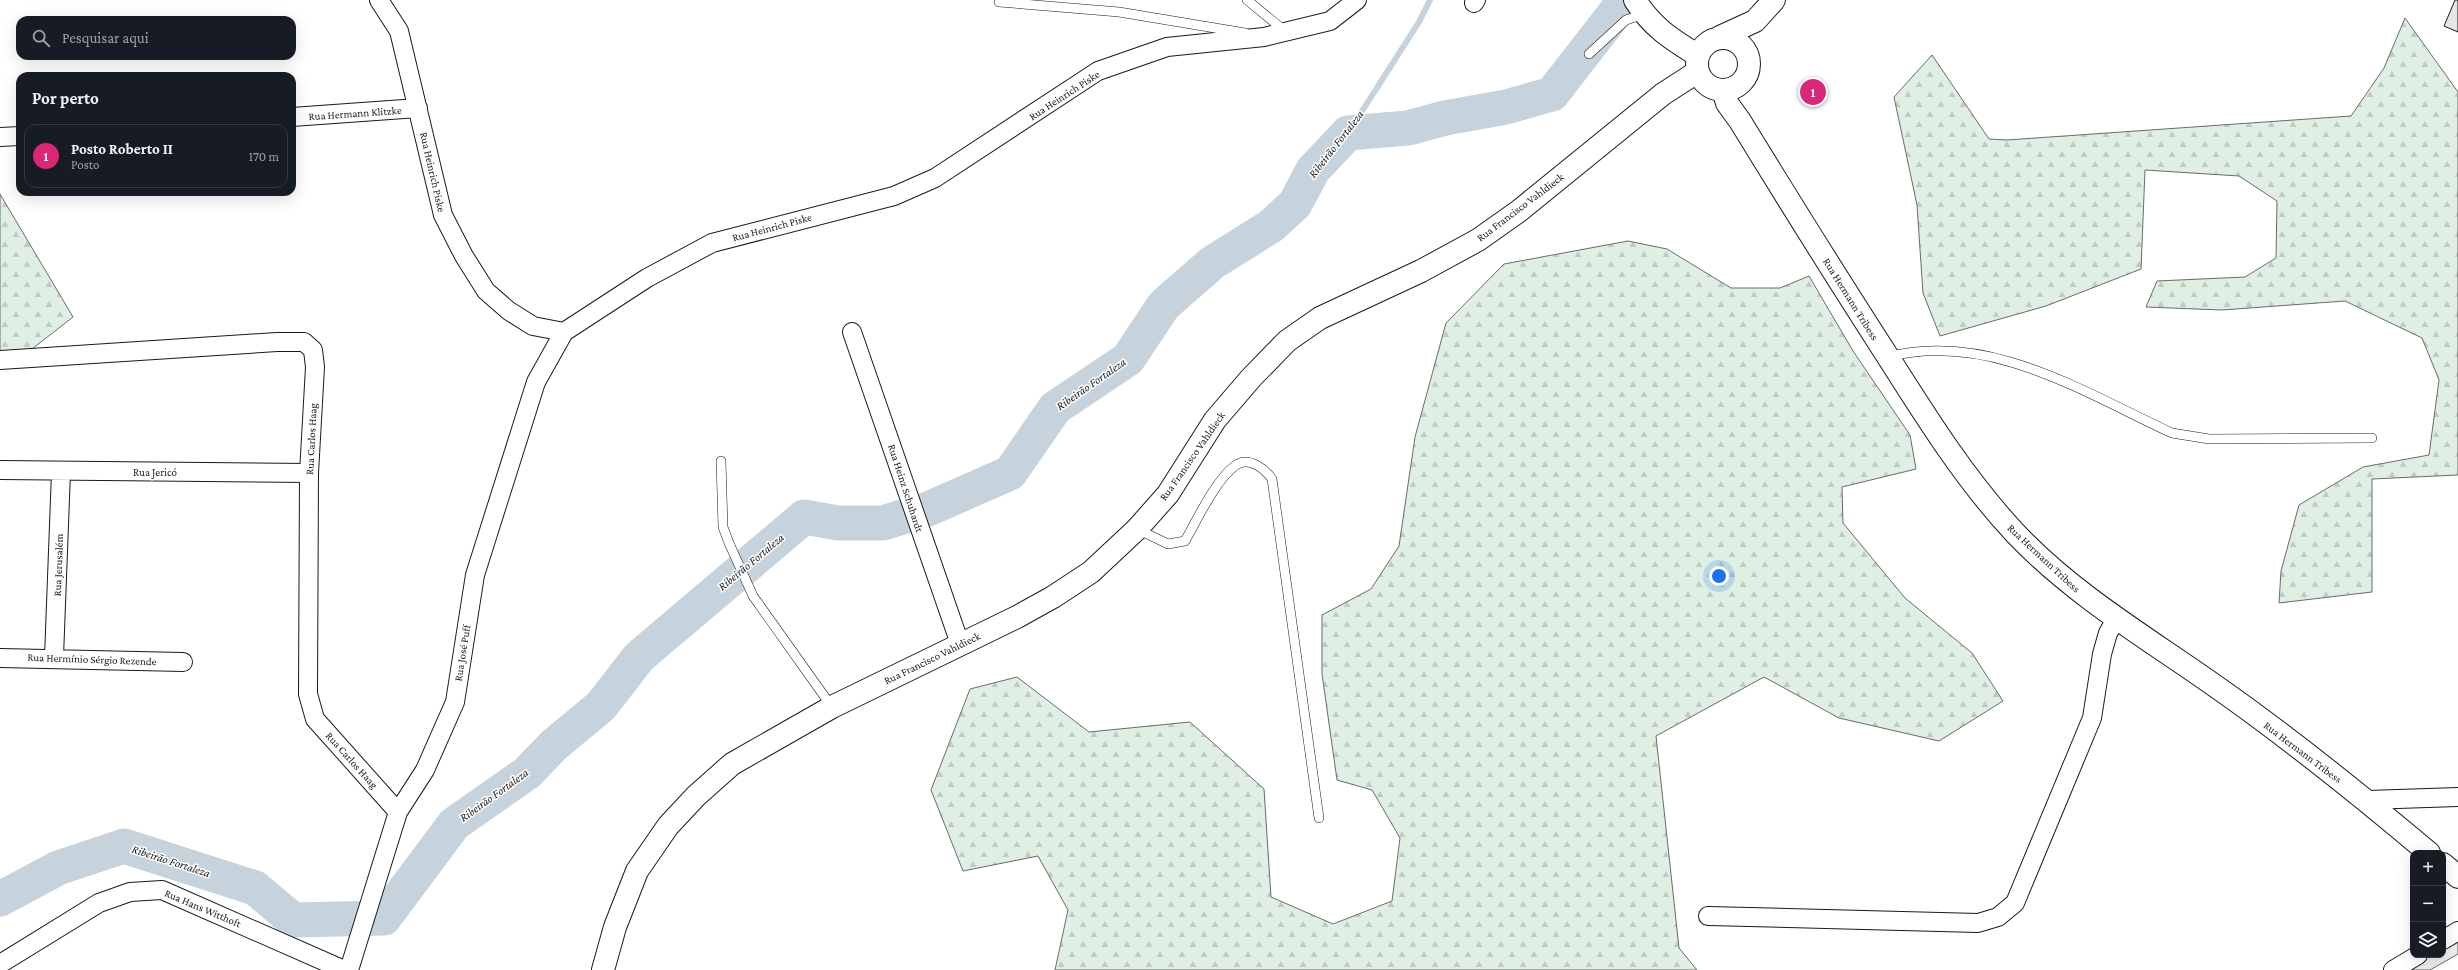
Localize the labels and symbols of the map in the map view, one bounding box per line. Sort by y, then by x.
street label: Rua Heinrich Piske [1026,68,1102,122]
pin: 1 [1800,77,1826,107]
street label: Rua Hermann Klitzke [308,104,402,122]
water label: Ribeirão Fortaleza [1305,107,1367,181]
street label: Rua Heinrich Piske [418,131,448,213]
street label: Rua Francisco Vahldieck [1474,170,1566,244]
street label: Rua Heinrich Piske [731,211,813,243]
street label: Rua Hermann Tribess [1821,256,1881,342]
water label: Ribeirão Fortaleza [1054,355,1129,413]
street label: Rua Carlos Haag [303,402,320,475]
street label: Rua Francisco Vahldieck [1157,409,1228,503]
street label: Rua Heinz Schuhardt [886,442,926,534]
street label: Rua Jericó [133,466,177,479]
street label: Rua Hermann Tribess [2005,521,2083,595]
water label: Ribeirão Fortaleza [715,530,787,594]
street label: Rua Jerusalém [51,533,66,597]
your location [1709,566,1729,586]
street label: Rua José Puff [452,623,473,682]
street label: Rua Francisco Vahldieck [882,629,983,687]
street label: Rua Hermínio Sérgio Rezende [27,651,157,668]
street label: Rua Hermann Tribess [2262,719,2344,785]
street label: Rua Carlos Haag [323,729,381,792]
water label: Ribeirão Fortaleza [457,765,531,825]
water label: Ribeirão Fortaleza [130,842,212,880]
street label: Rua Hans Witthoft [163,886,243,930]

